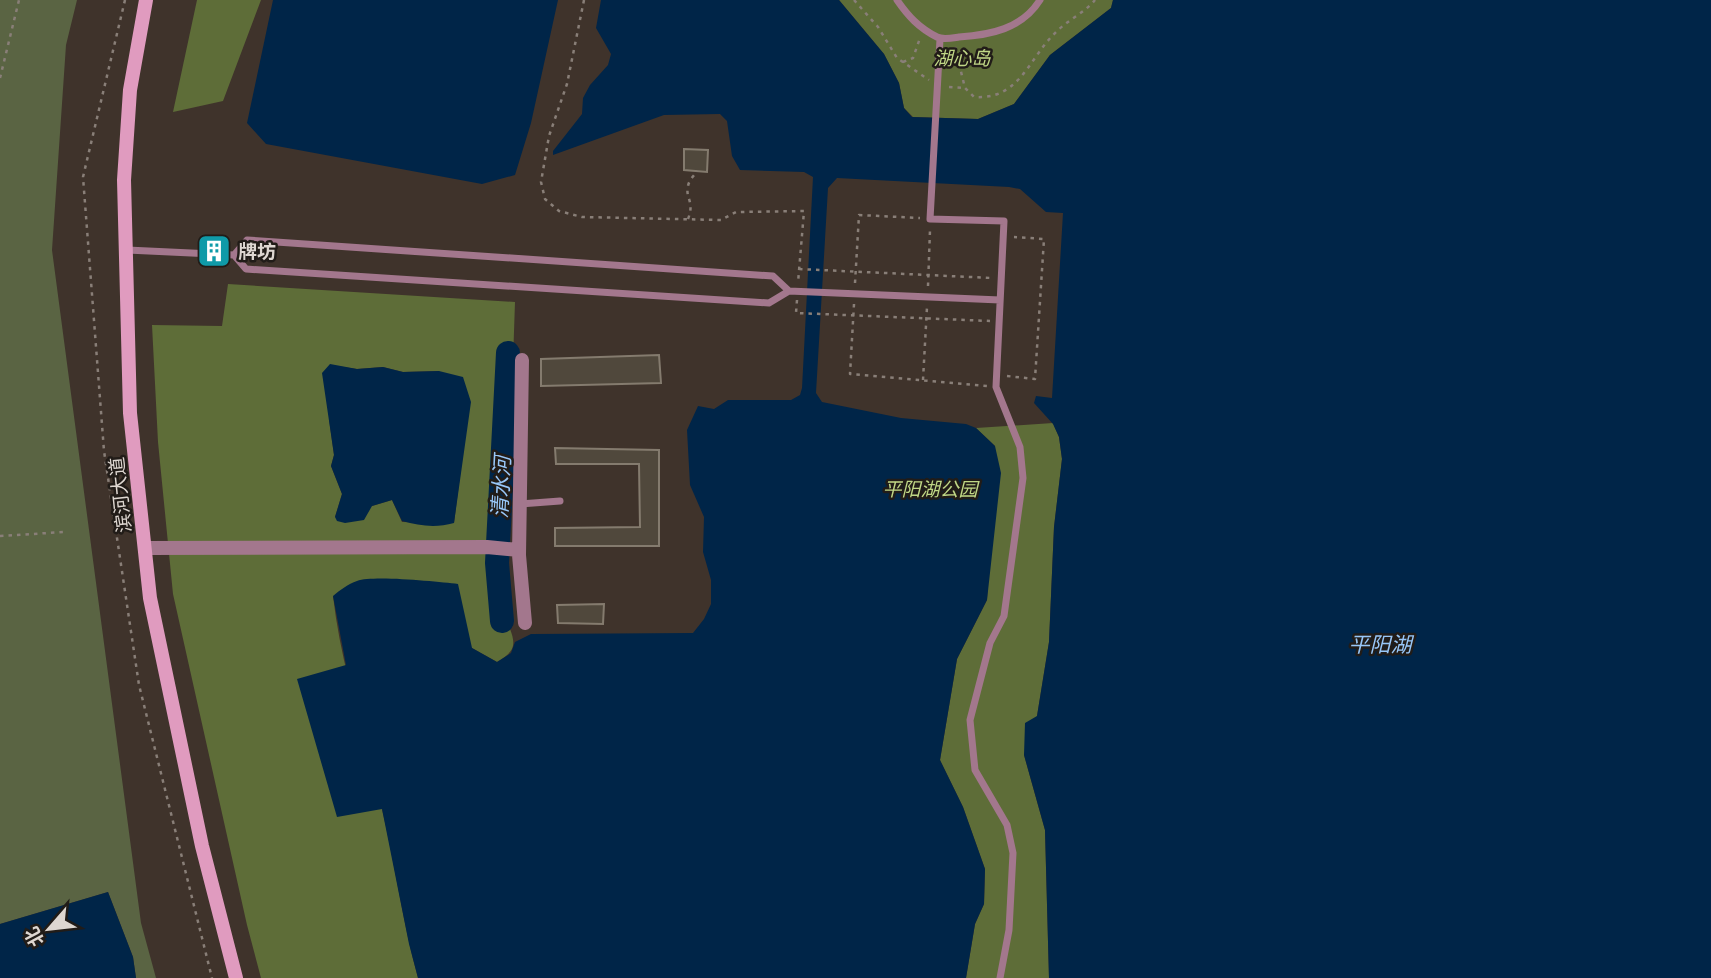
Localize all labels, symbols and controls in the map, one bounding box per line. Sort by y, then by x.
park label: 湖心岛 [933,45,991,71]
building icon: 牌坊 [195,232,233,270]
place label: 牌坊 [238,238,276,264]
water label: 清水河 [485,451,517,519]
street label: 滨河大道 [103,456,137,534]
park label: 平阳湖公园 [882,476,980,502]
water label: 平阳湖 [1349,630,1414,659]
north arrow [14,894,84,964]
text: 北 [18,922,50,951]

